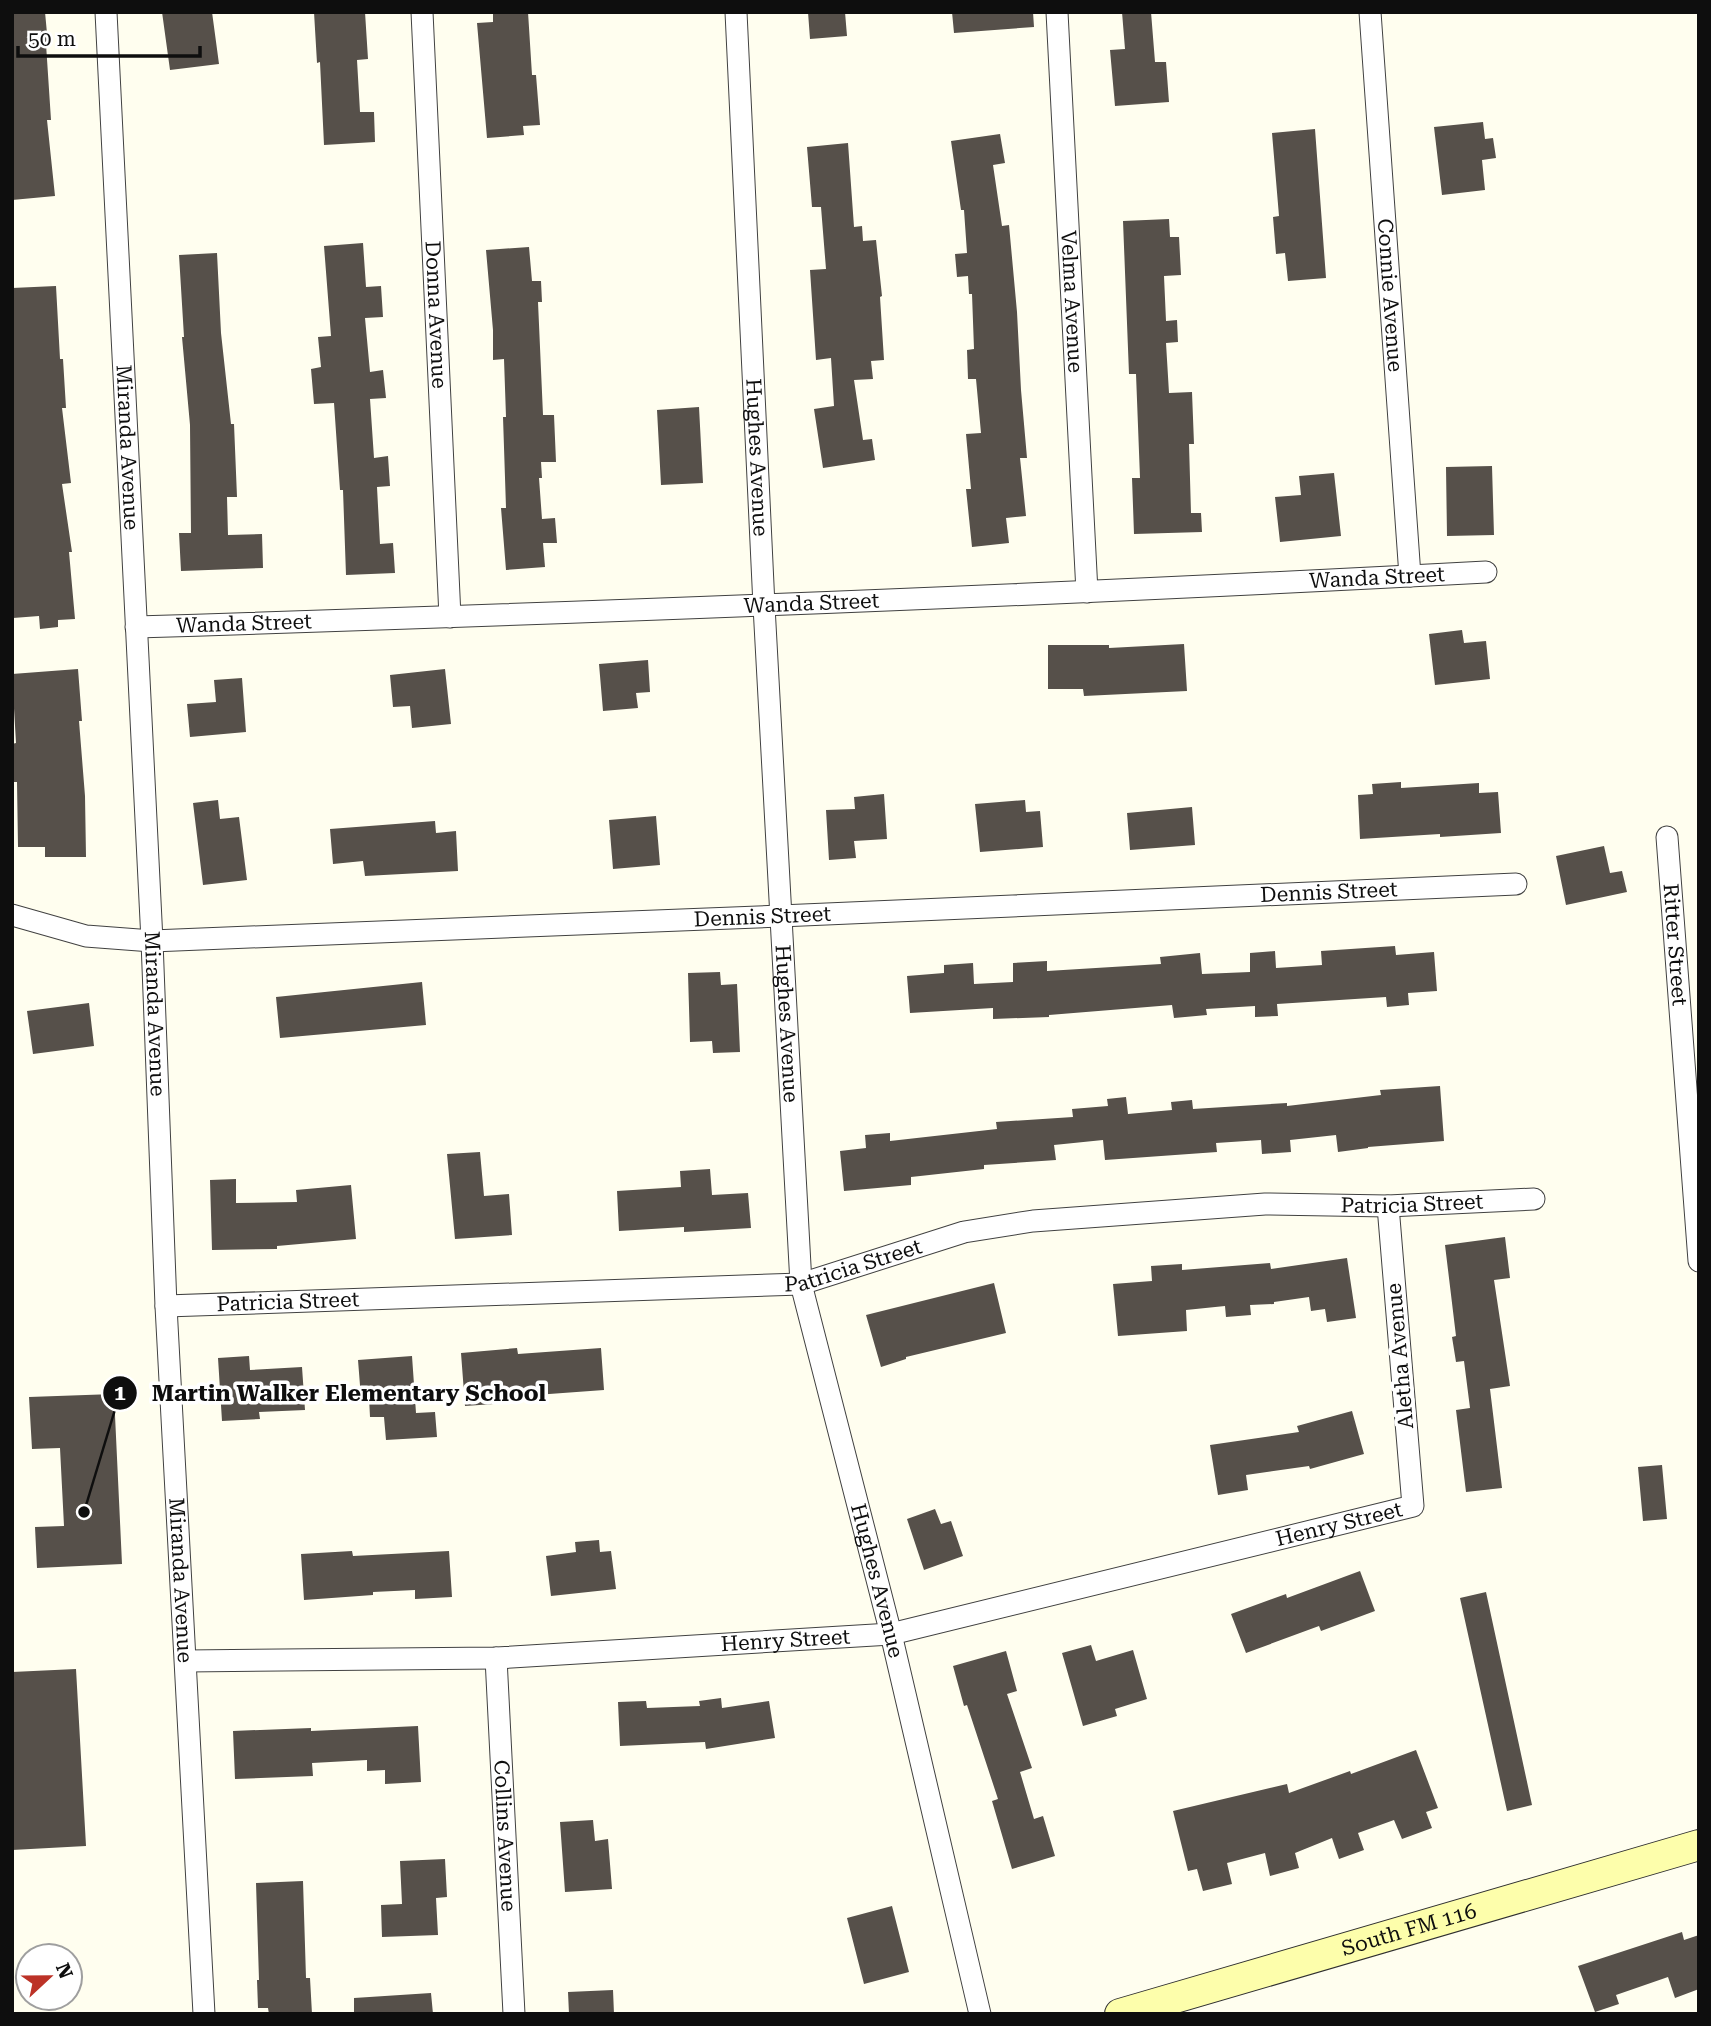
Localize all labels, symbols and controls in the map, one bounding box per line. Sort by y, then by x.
scale bar [18,14,200,58]
text: 50 m [28,27,76,51]
street label: Connie Avenue [1373,218,1408,373]
street label: Velma Avenue [1056,230,1088,373]
street label: Donna Avenue [421,240,451,389]
street label: Miranda Avenue [111,364,144,531]
street label: Hughes Avenue [741,378,773,537]
street label: Wanda Street [1309,562,1446,593]
street label: Wanda Street [743,588,880,618]
street label: Wanda Street [176,609,312,638]
street label: Dennis Street [1260,877,1398,907]
street label: Ritter Street [1659,883,1692,1007]
street label: Dennis Street [693,902,832,931]
street label: Miranda Avenue [140,931,170,1097]
street label: Hughes Avenue [771,944,803,1103]
street label: Patricia Street [1340,1189,1484,1218]
street label: Patricia Street [784,1234,925,1297]
street label: Aletha Avenue [1382,1282,1418,1430]
street label: Patricia Street [216,1287,360,1316]
callout: Martin Walker Elementary School [103,1371,560,1415]
text: Martin Walker Elementary School [152,1380,547,1407]
text: 1 [114,1381,126,1405]
street label: Miranda Avenue [164,1497,197,1664]
street label: Henry Street [1273,1497,1405,1551]
street label: Hughes Avenue [846,1501,908,1660]
street label: Henry Street [720,1625,851,1656]
street label: Collins Avenue [489,1759,521,1912]
street label: South FM 116 [1339,1899,1479,1961]
north arrow [14,1942,84,2012]
text: N [51,1960,78,1982]

